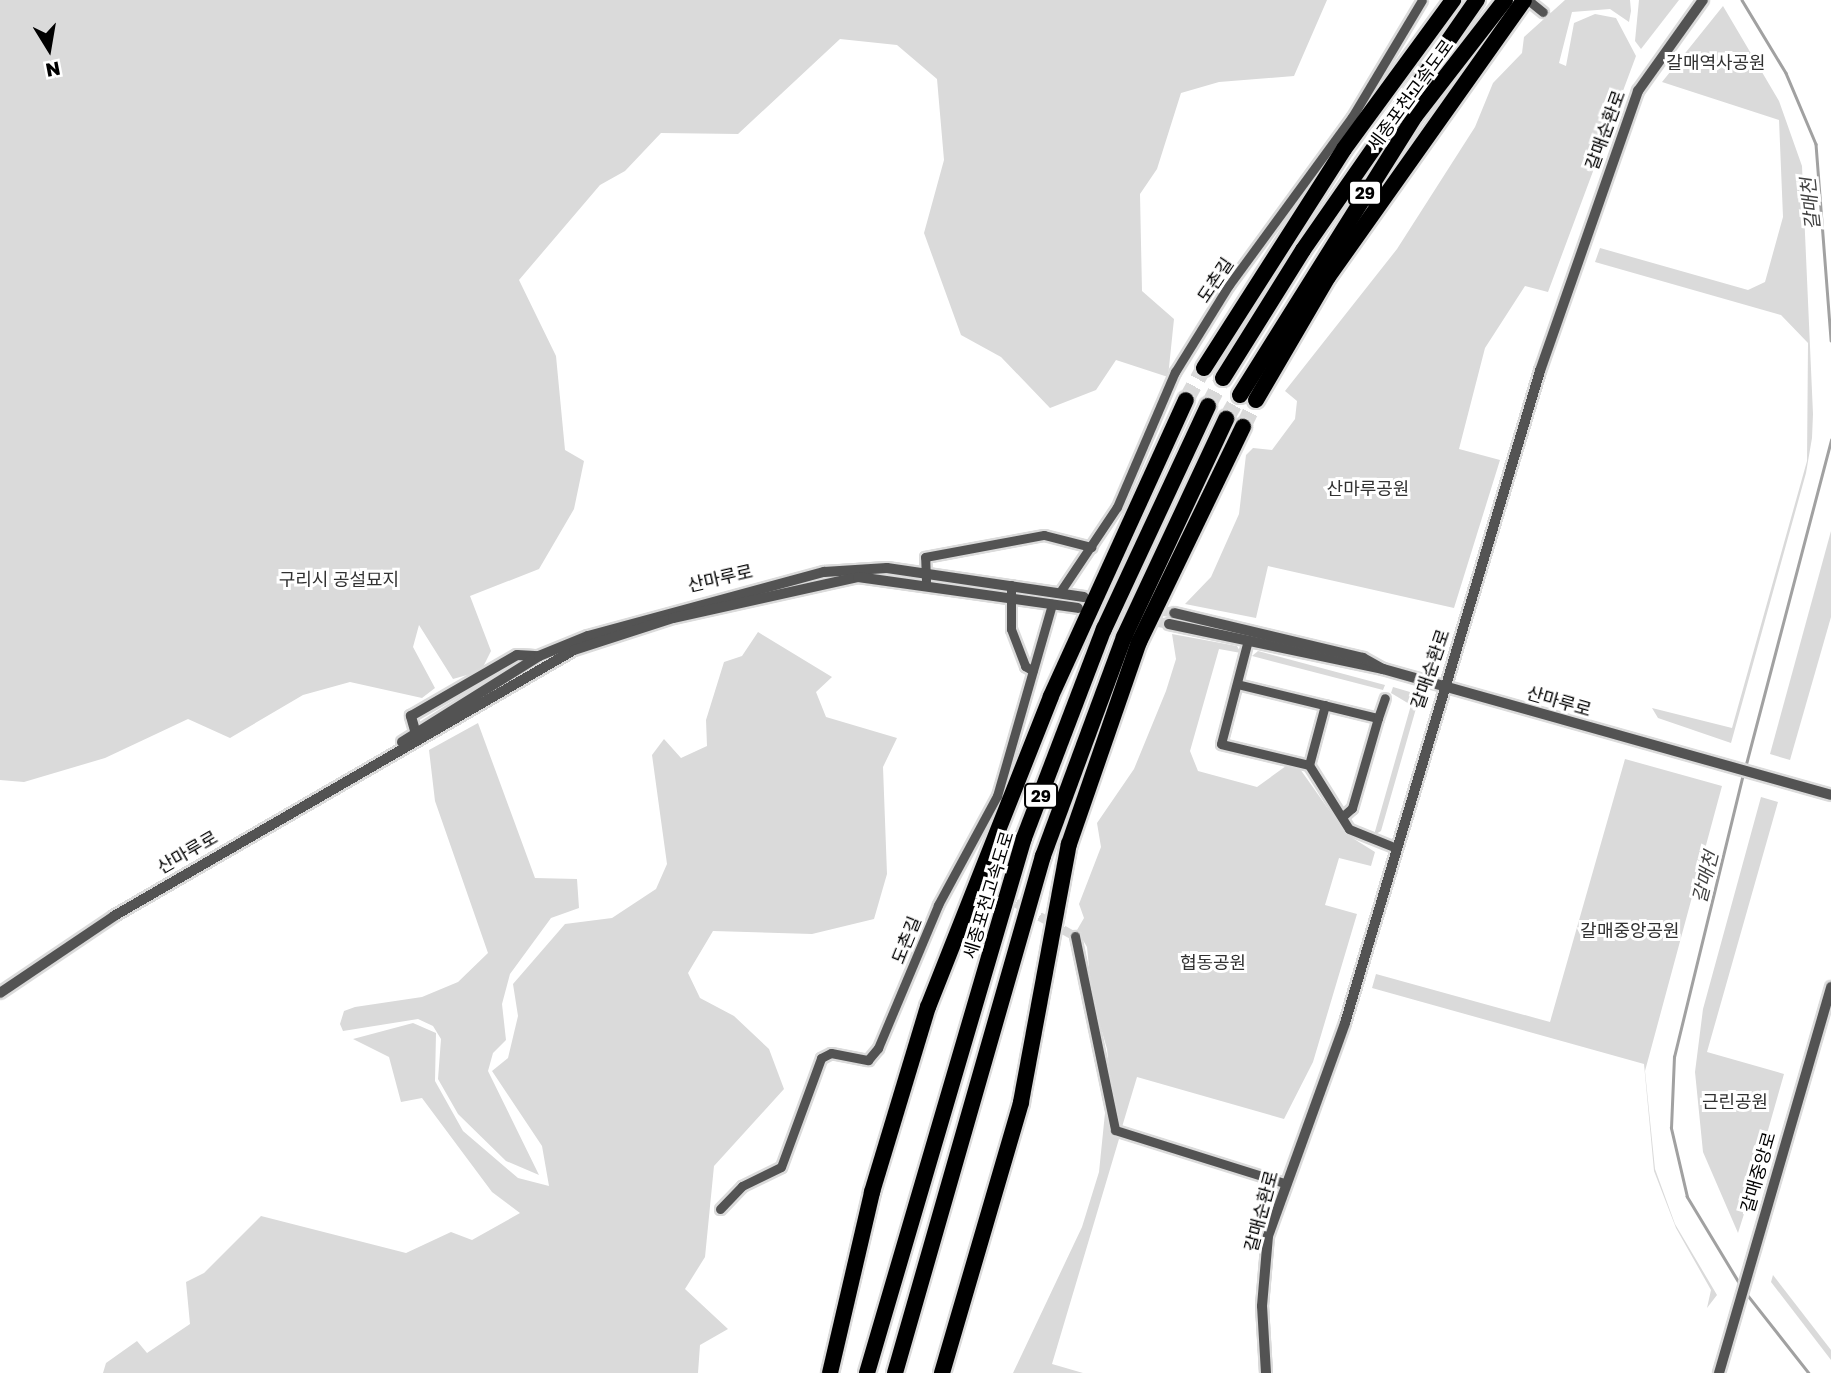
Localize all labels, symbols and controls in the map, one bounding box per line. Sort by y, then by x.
north arrow [14,14,84,84]
street label: 세종포천고속도로 [1362,35,1458,155]
park label: 갈매역사공원 [1666,51,1766,73]
text: N [44,57,62,83]
street label: 갈매순환로 [1581,87,1629,173]
water label: 갈매천 [1796,177,1824,231]
road number: 29 [1348,181,1382,206]
street label: 도촌길 [1192,253,1238,307]
park label: 산마루공원 [1327,477,1409,499]
street label: 산마루로 [685,560,755,596]
park label: 구리시 공설묘지 [279,568,399,590]
street label: 갈매순환로 [1406,626,1454,712]
street label: 산마루로 [1524,681,1594,721]
road number: 29 [1024,783,1058,808]
street label: 산마루로 [153,826,221,878]
street label: 세종포천고속도로 [958,828,1018,962]
water label: 갈매천 [1688,849,1722,905]
street label: 도촌길 [887,913,925,967]
park label: 갈매중앙공원 [1580,919,1680,941]
park label: 협동공원 [1180,951,1246,973]
park label: 근린공원 [1702,1090,1768,1112]
street label: 갈매중앙로 [1736,1129,1780,1215]
street label: 갈매순환로 [1240,1168,1282,1254]

